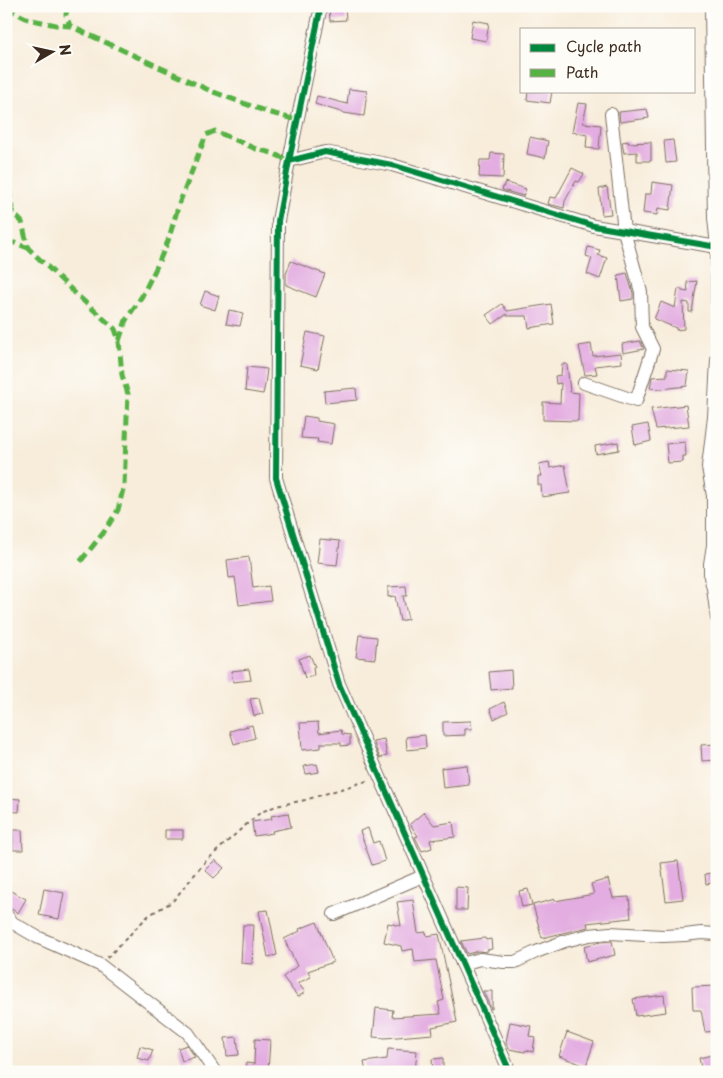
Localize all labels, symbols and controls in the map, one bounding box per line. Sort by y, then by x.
north arrow [28,28,78,78]
legend [520,28,696,92]
text: Cycle path [566,34,642,57]
text: N [54,43,77,57]
text: Path [566,60,598,83]

